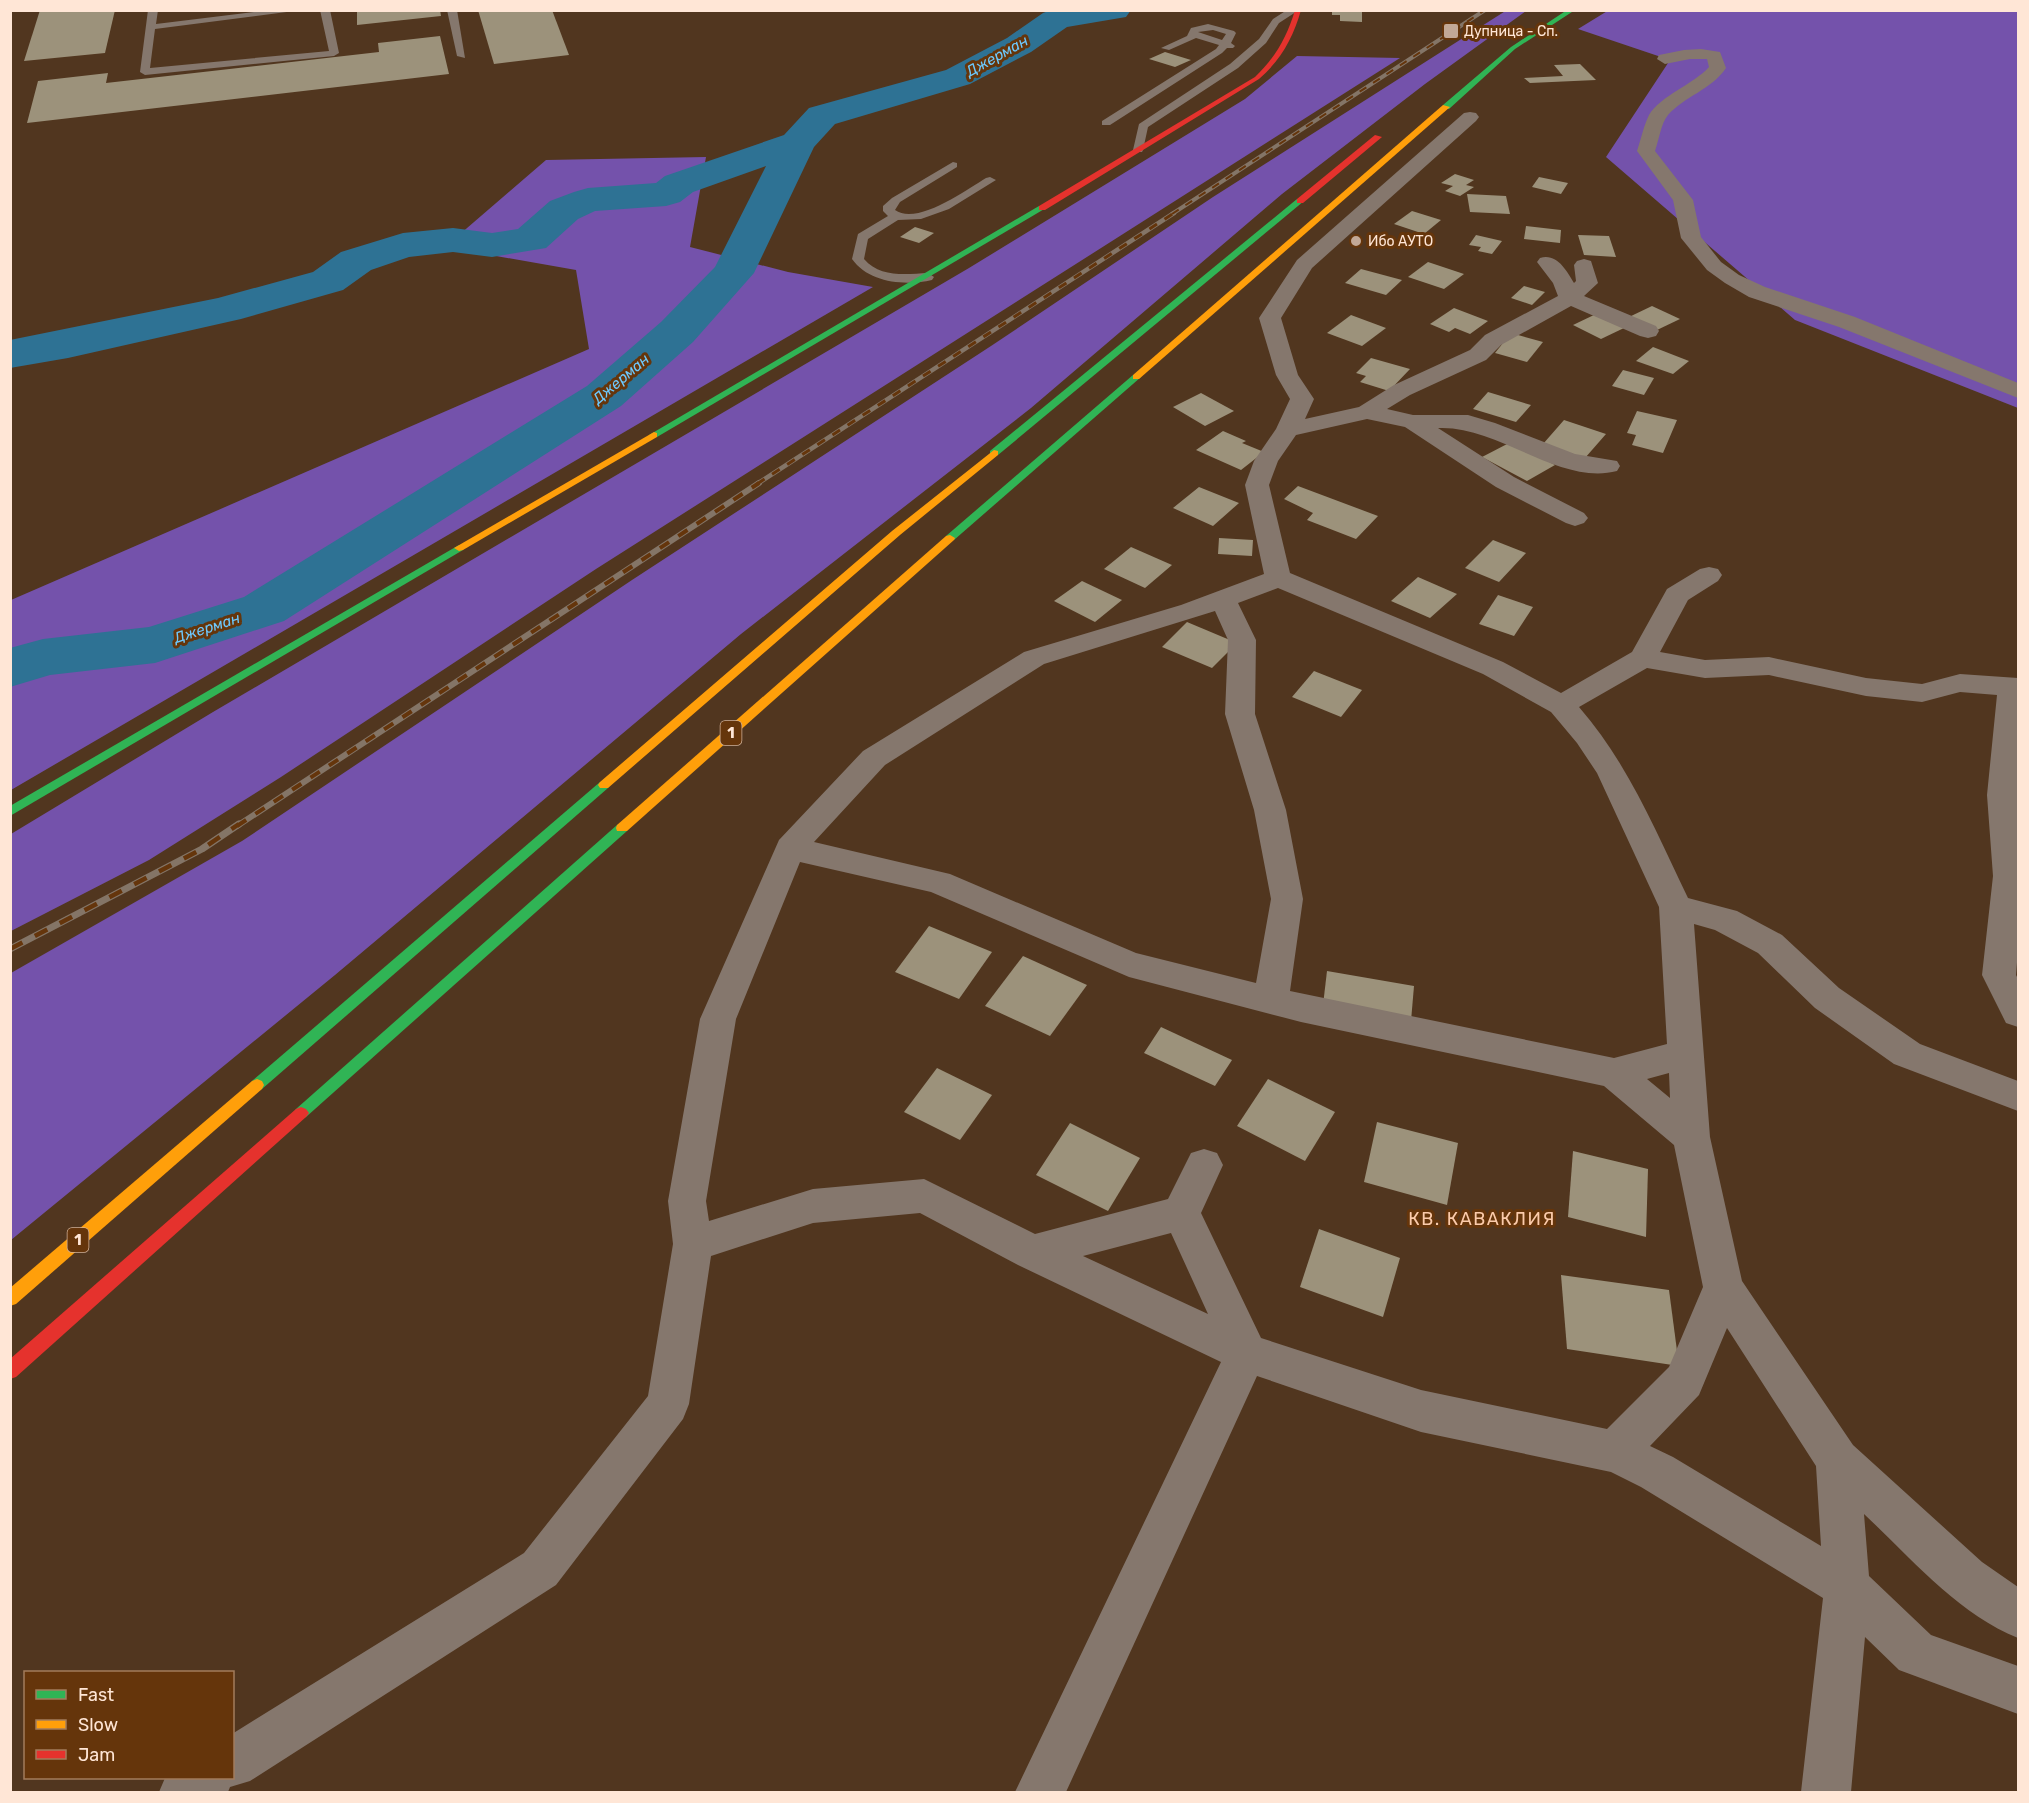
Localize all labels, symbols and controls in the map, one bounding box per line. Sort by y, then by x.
marker: Дупница - Сп. [1442,22,1460,40]
place label: Дупница - Сп. [1464,23,1558,40]
water label: Джерман [962,32,1031,81]
place label: Ибо АУТО [1368,233,1433,250]
marker: Ибо АУТО [1349,234,1363,248]
water label: Джерман [588,350,653,408]
water label: Джерман [171,609,242,647]
road number: 1 [720,721,742,745]
district label: КВ. КАВАКЛИЯ [1408,1208,1556,1230]
road number: 1 [68,1228,88,1252]
legend [24,1671,234,1779]
text: Fast [78,1684,114,1706]
text: Slow [78,1714,118,1736]
text: Jam [78,1744,115,1766]

